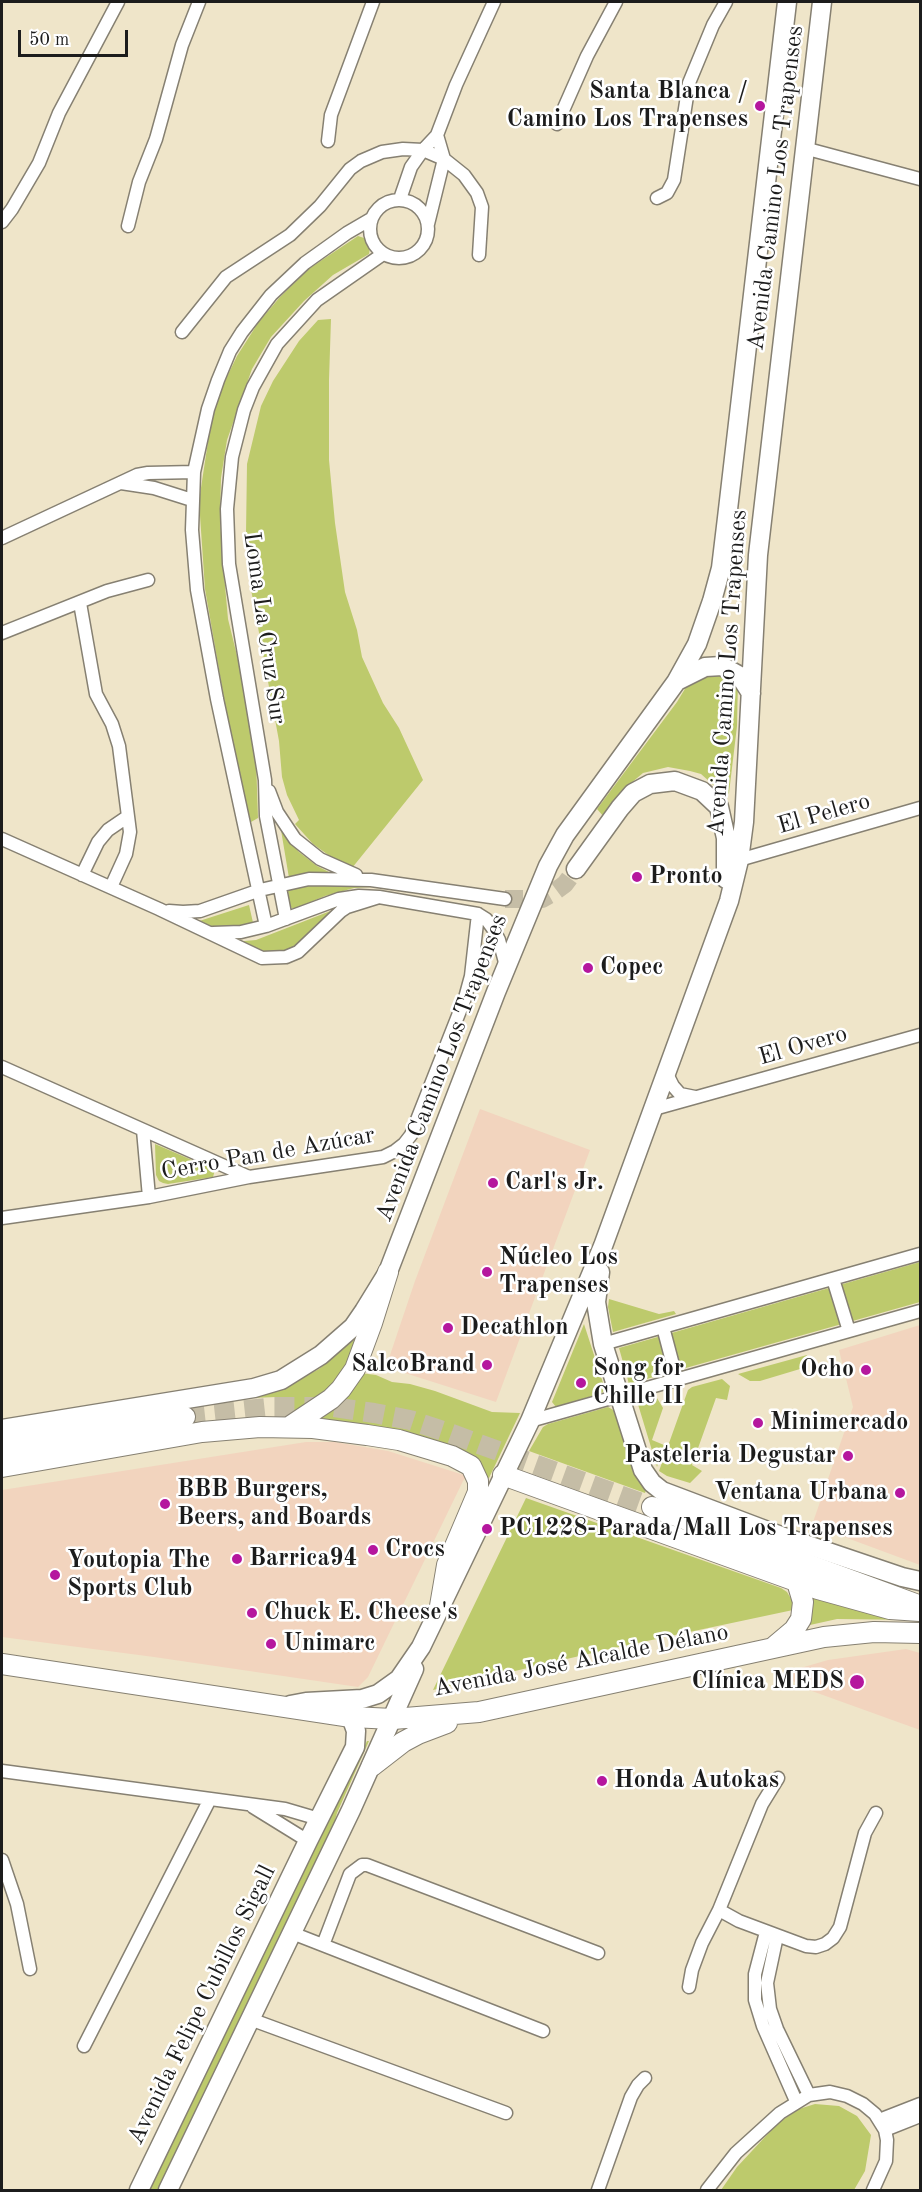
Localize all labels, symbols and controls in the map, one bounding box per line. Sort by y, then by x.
scale bar [21,18,130,56]
street label: Avenida Camino Los Trapenses [742,24,810,352]
text: 50 m [29,31,69,49]
place label: Santa Blanca / Camino Los Trapenses [507,78,748,134]
marker: Santa Blanca / Camino Los Trapenses [753,99,767,113]
street label: Avenida Camino Los Trapenses [702,509,754,837]
street label: Loma La Cruz Sur [236,530,292,726]
street label: El Pelero [774,787,874,841]
place label: Pronto [649,863,723,891]
marker: Pronto [630,870,644,884]
street label: Avenida Camino Los Trapenses [370,910,514,1226]
place label: Copec [600,954,664,982]
marker: Copec [581,961,595,975]
street label: El Overo [755,1020,851,1072]
street label: Cerro Pan de Azúcar [159,1121,377,1187]
place label: Carl's Jr. [505,1169,604,1197]
marker: Carl's Jr. [486,1176,500,1190]
place label: Núcleo Los Trapenses [499,1244,618,1300]
marker: Núcleo Los Trapenses [480,1265,494,1279]
place label: Decathlon [460,1314,569,1342]
marker: Decathlon [441,1321,455,1335]
place label: SalcoBrand [351,1351,475,1379]
place label: Song for Chille II [593,1355,684,1411]
place label: Ocho [800,1356,854,1384]
marker: SalcoBrand [480,1358,494,1372]
marker: Ocho [859,1363,873,1377]
marker: Song for Chille II [574,1376,588,1390]
place label: Minimercado [770,1409,908,1437]
marker: Minimercado [751,1416,765,1430]
place label: Pasteleria Degustar [624,1442,836,1470]
marker: Pasteleria Degustar [841,1449,855,1463]
place label: BBB Burgers, Beers, and Boards [177,1476,371,1532]
place label: Ventana Urbana [714,1479,888,1507]
marker: Ventana Urbana [893,1486,907,1500]
marker: BBB Burgers, Beers, and Boards [158,1497,172,1511]
place label: PC1228-Parada/Mall Los Trapenses [499,1515,893,1543]
marker: PC1228-Parada/Mall Los Trapenses [480,1522,494,1536]
place label: Crocs [385,1536,445,1564]
marker: Crocs [366,1543,380,1557]
place label: Barrica94 [249,1545,357,1573]
place label: Youtopia The Sports Club [67,1547,210,1603]
marker: Barrica94 [230,1552,244,1566]
marker: Youtopia The Sports Club [48,1568,62,1582]
place label: Chuck E. Cheese's [264,1599,458,1627]
marker: Chuck E. Cheese's [245,1606,259,1620]
street label: Avenida José Alcalde Délano [431,1618,731,1704]
place label: Unimarc [283,1630,376,1658]
marker: Unimarc [264,1637,278,1651]
place label: Clínica MEDS [691,1668,844,1696]
marker: Clínica MEDS [848,1673,866,1691]
place label: Honda Autokas [614,1767,779,1795]
marker: Honda Autokas [595,1774,609,1788]
street label: Avenida Felipe Cubillos Sigall [122,1861,282,2149]

